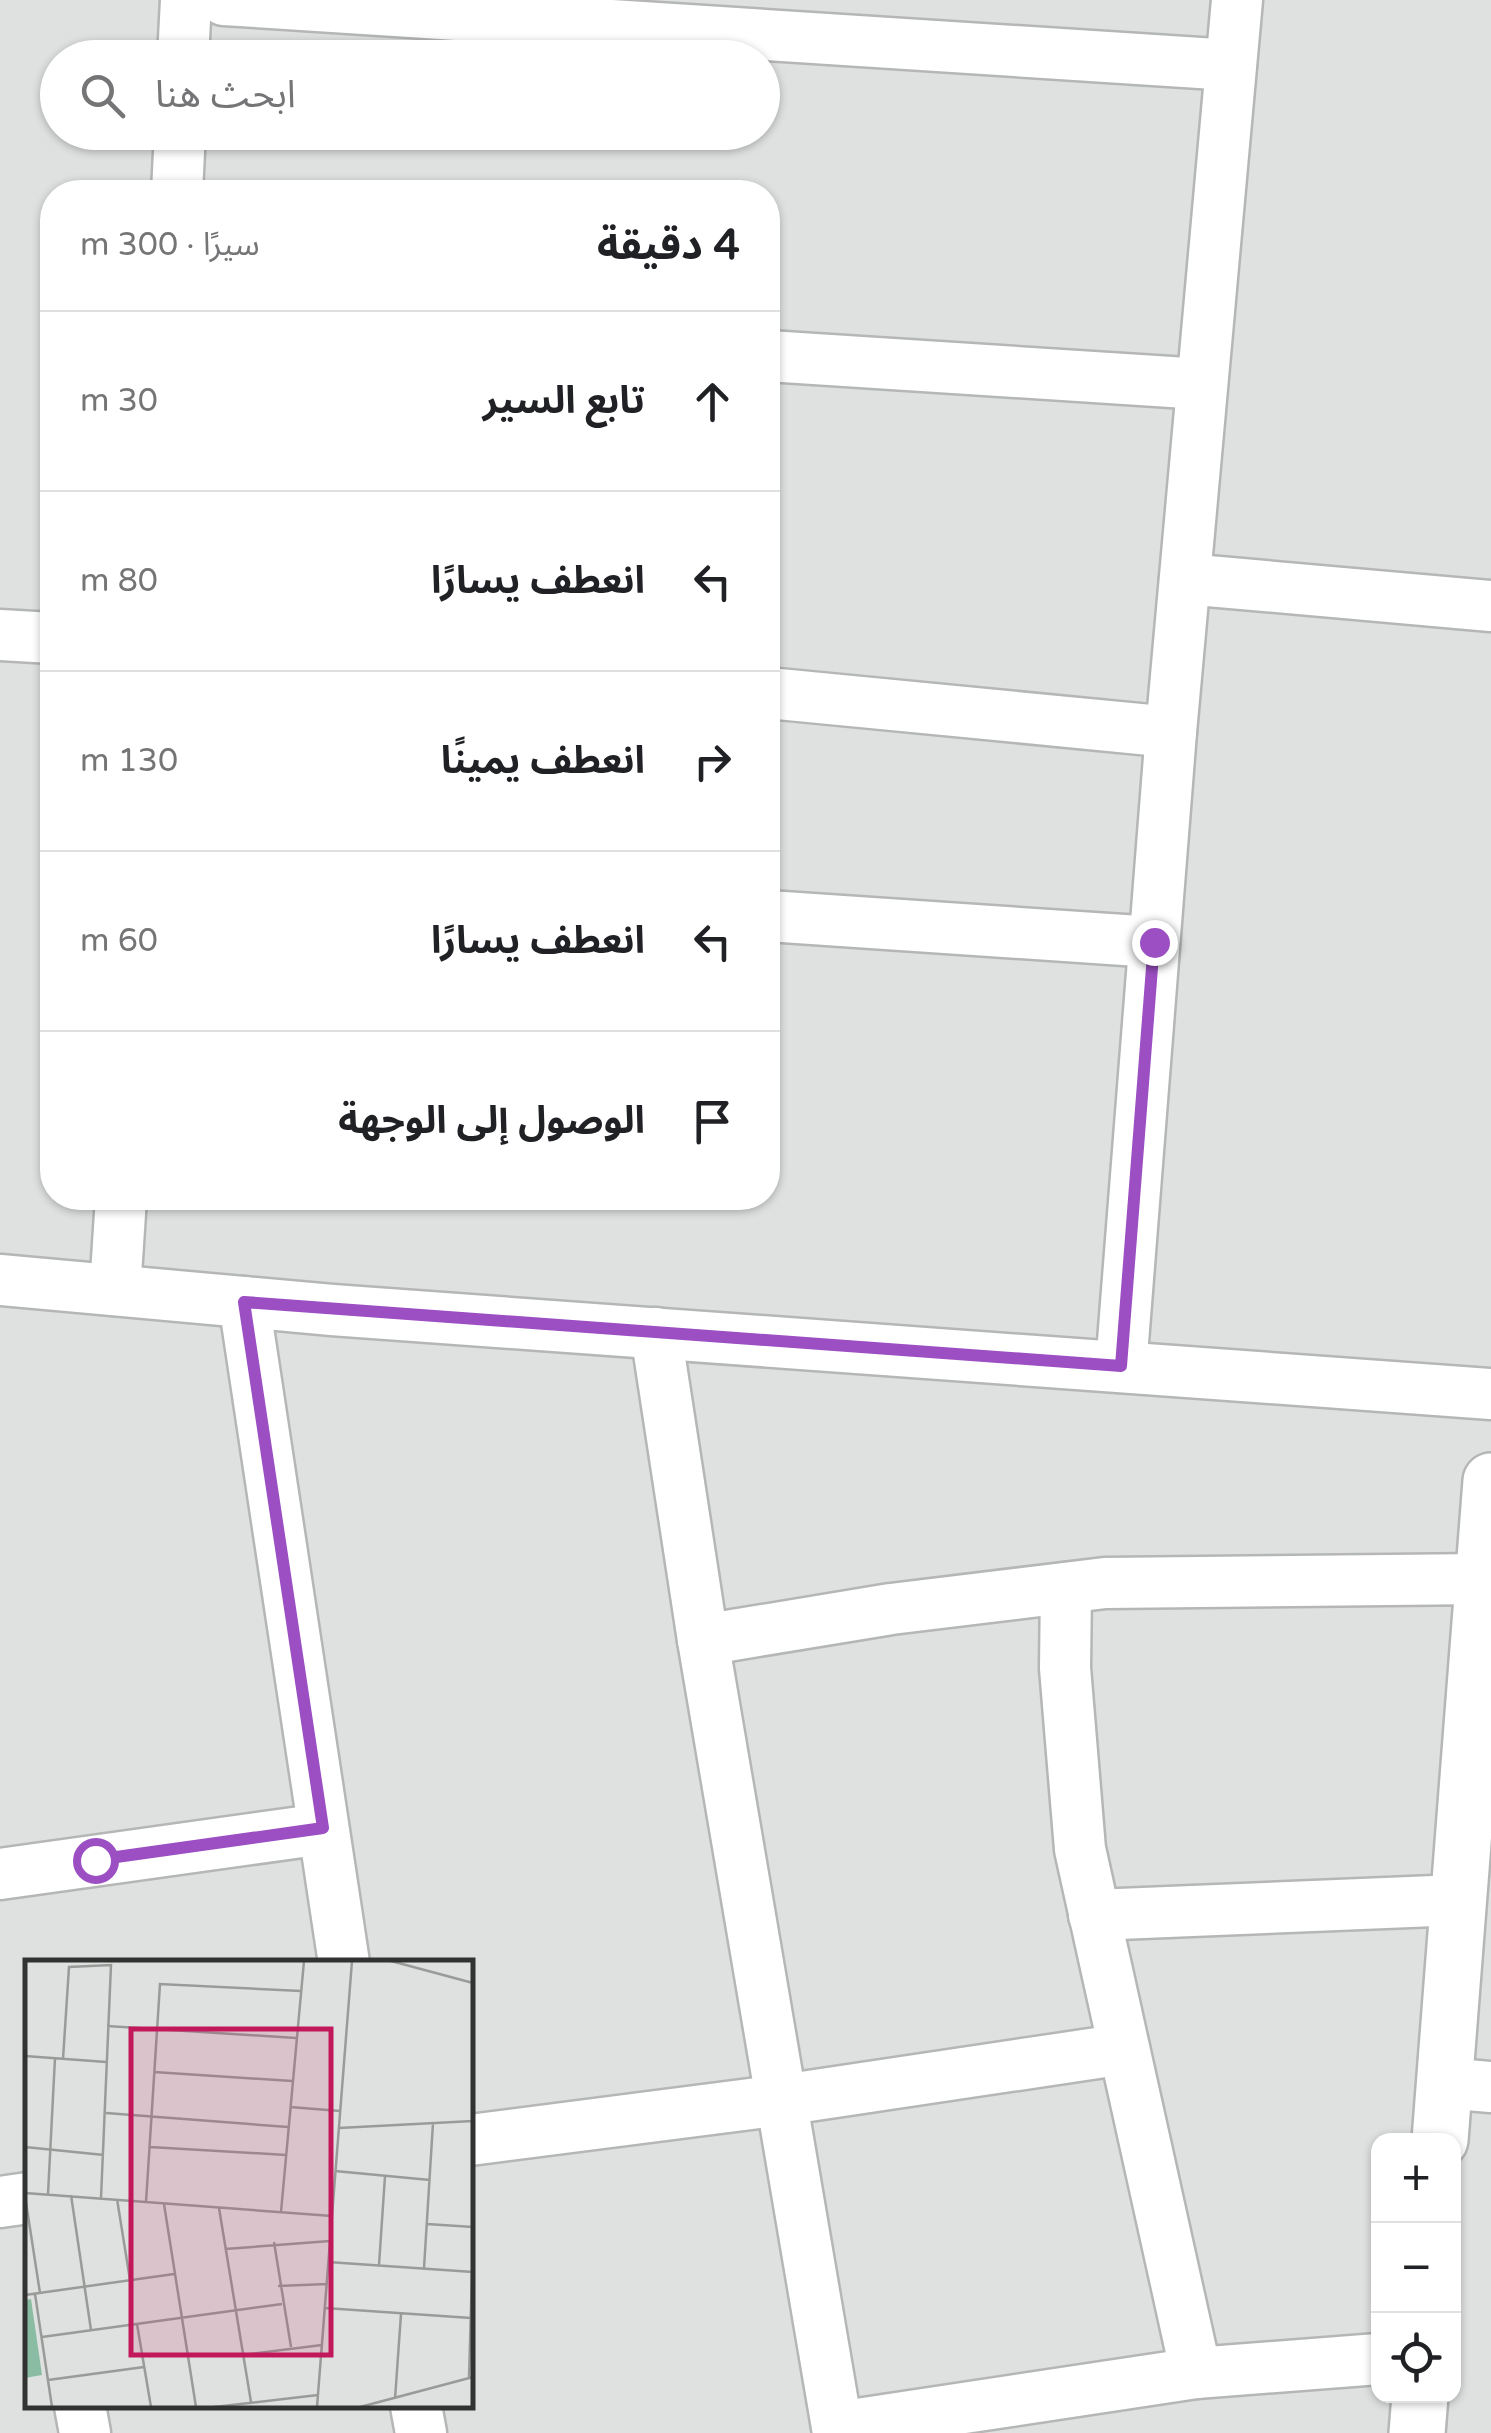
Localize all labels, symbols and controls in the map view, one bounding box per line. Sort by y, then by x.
search box [40,40,780,150]
icon: search [75,68,130,123]
text: ابحث هنا [155,72,296,118]
text: 4 دقيقة [597,220,740,271]
text: سيرًا · 300 m [80,226,260,264]
icon: ahead [685,374,740,429]
text: تابع السير [483,378,645,424]
text: 30 m [80,382,158,420]
icon: left [685,554,740,609]
text: انعطف يسارًا [431,558,645,604]
text: 80 m [80,562,158,600]
icon: right [685,734,740,789]
text: انعطف يمينًا [441,738,645,784]
text: 130 m [80,742,178,780]
icon: left [685,914,740,969]
text: انعطف يسارًا [431,918,645,964]
route end [1132,920,1178,966]
text: 60 m [80,922,158,960]
icon: arrive [685,1094,740,1149]
text: الوصول إلى الوجهة [338,1098,645,1144]
route start [73,1838,119,1884]
inset map [25,1960,472,2408]
map controls [1371,2133,1461,2403]
button: + [1371,2133,1461,2223]
button: − [1371,2223,1461,2313]
button: locate [1371,2313,1461,2403]

